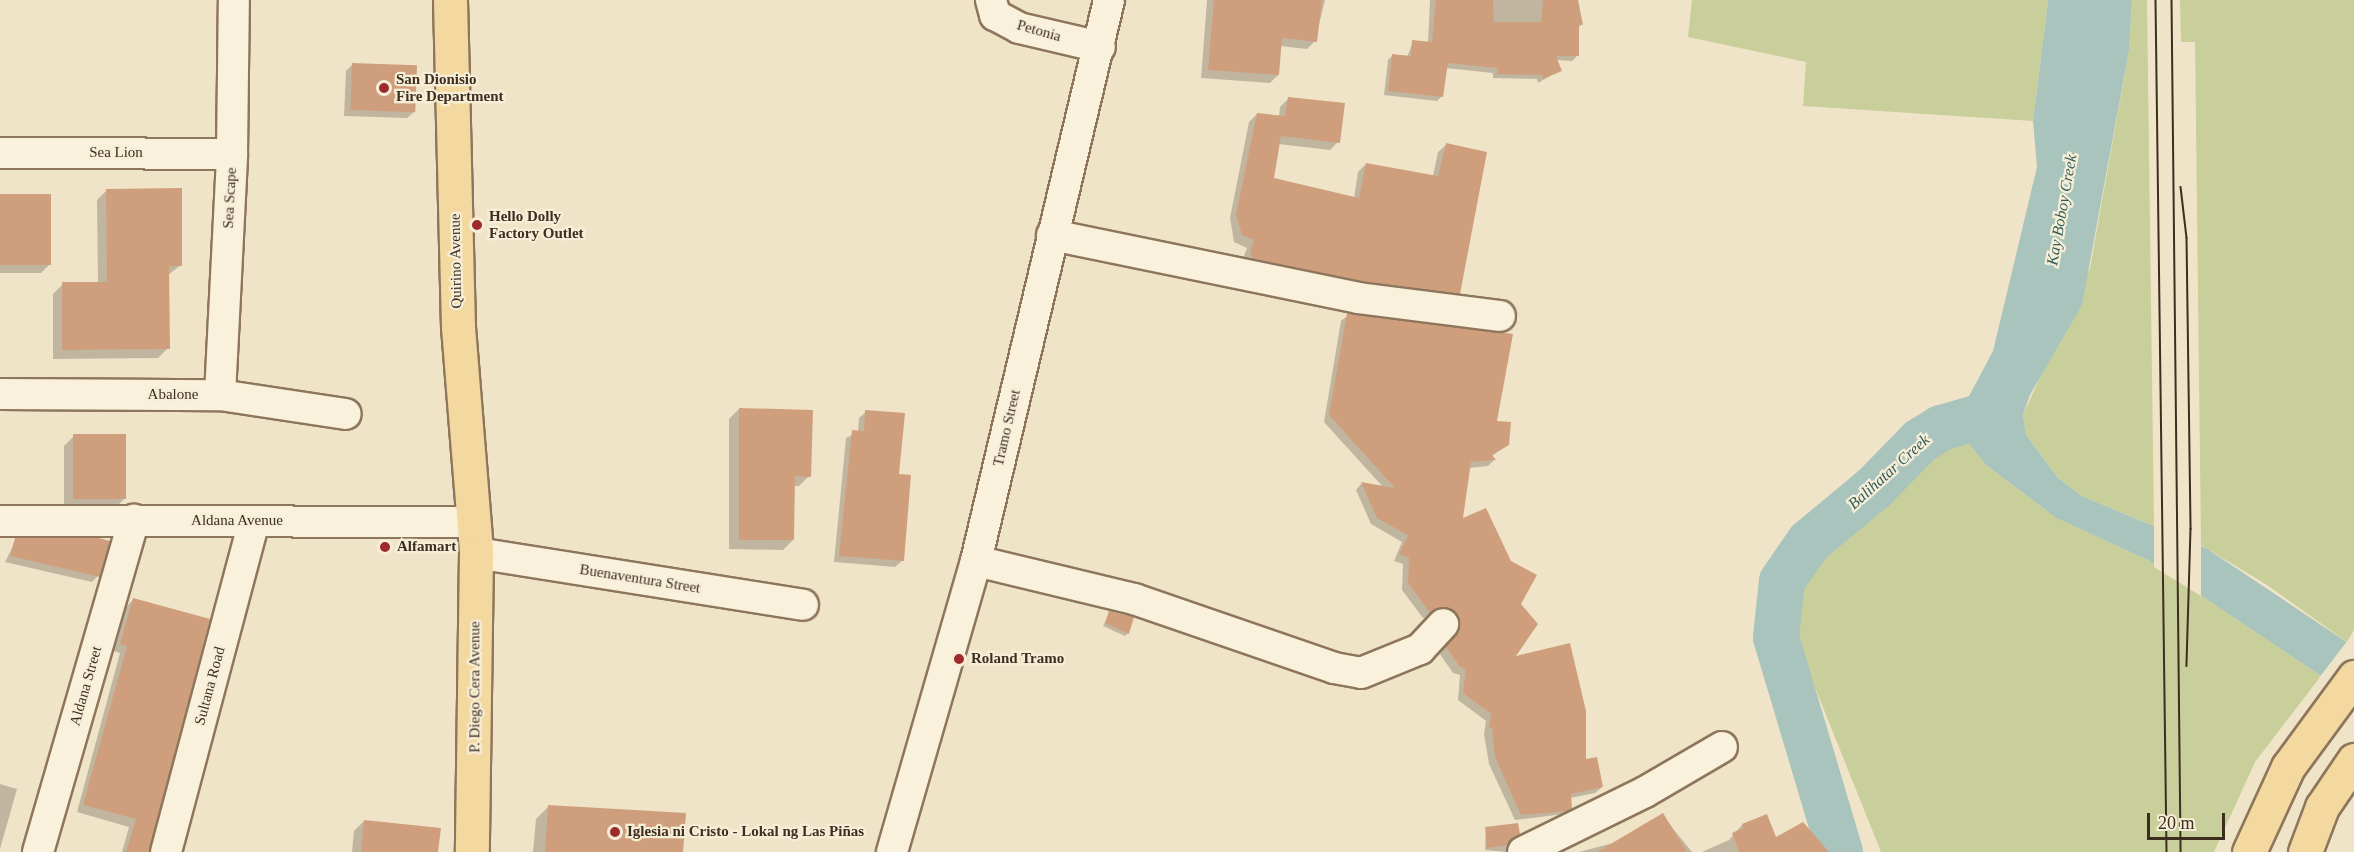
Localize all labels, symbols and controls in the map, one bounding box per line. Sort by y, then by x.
street label: Petonia [1015,16,1063,46]
place label: San Dionisio Fire Department [396,70,504,105]
marker: San Dionisio Fire Department [377,81,391,95]
street label: Sea Lion [89,144,143,162]
water label: Kay Boboy Creek [2043,153,2081,267]
street label: Sea Scape [219,167,241,229]
place label: Hello Dolly Factory Outlet [489,207,584,242]
street label: Quirino Avenue [446,213,466,309]
marker: Hello Dolly Factory Outlet [470,218,484,232]
street label: Abalone [148,386,198,404]
street label: Tramo Street [989,388,1025,468]
water label: Balihatar Creek [1844,430,1934,514]
street label: Aldana Avenue [191,512,283,530]
place label: Alfamart [397,538,456,556]
marker: Alfamart [378,540,392,554]
street label: Buenaventura Street [578,561,702,597]
street label: P. Diego Cera Avenue [466,621,484,753]
street label: Aldana Street [66,644,106,728]
street label: Sultana Road [191,645,229,727]
place label: Roland Tramo [971,650,1064,668]
marker: Roland Tramo [952,652,966,666]
scale bar [2150,801,2228,839]
text: 20 m [2158,813,2195,833]
place label: Iglesia ni Cristo - Lokal ng Las Piñas [627,823,864,841]
marker: Iglesia ni Cristo - Lokal ng Las Piñas [608,825,622,839]

